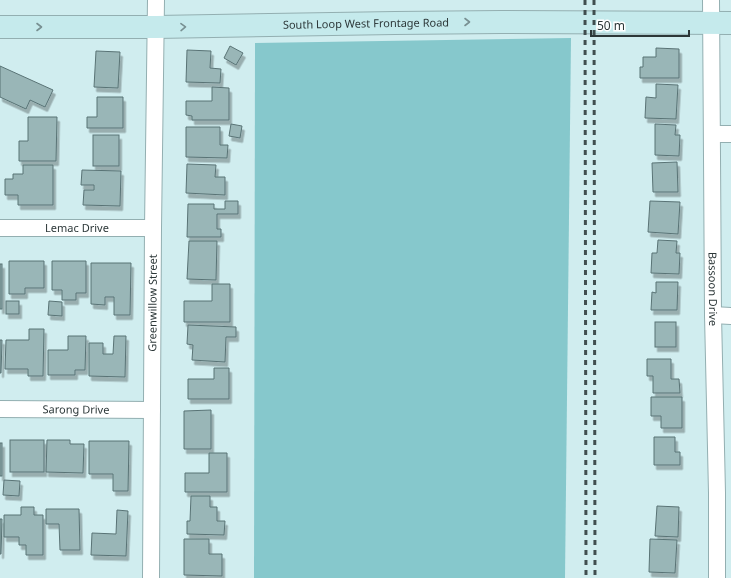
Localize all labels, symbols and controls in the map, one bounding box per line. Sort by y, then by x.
scale bar [591,12,689,38]
street label: South Loop West Frontage Road [283,14,449,32]
text: 50 m [597,17,625,34]
one-way arrow [464,18,470,26]
one-way arrow [36,23,42,31]
one-way arrow [180,23,186,31]
street label: Lemac Drive [45,220,109,235]
street label: Bassoon Drive [706,252,721,326]
street label: Greenwillow Street [144,254,160,352]
street label: Sarong Drive [43,401,109,417]

